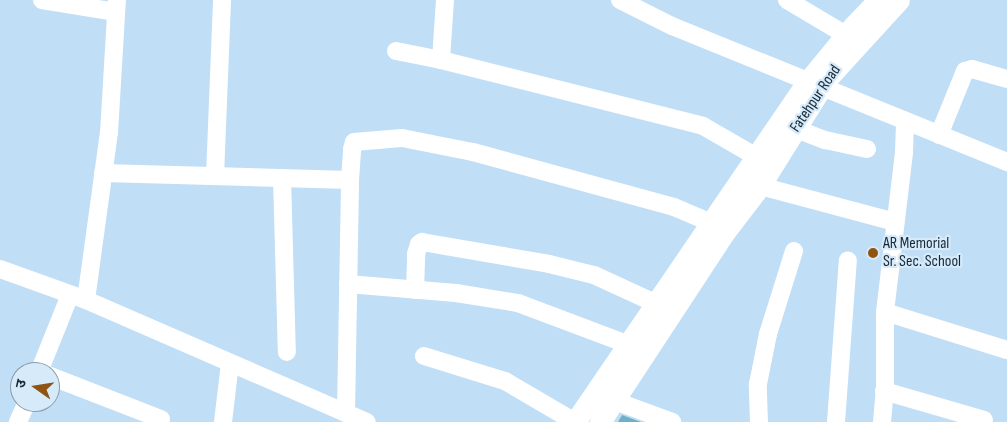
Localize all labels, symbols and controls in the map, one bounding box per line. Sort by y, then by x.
street label: Fatehpur Road [786,62,846,136]
place label: AR Memorial Sr. Sec. School [883,234,961,272]
marker: AR Memorial Sr. Sec. School [867,247,879,259]
north arrow [10,362,60,412]
text: उ [12,378,30,390]

